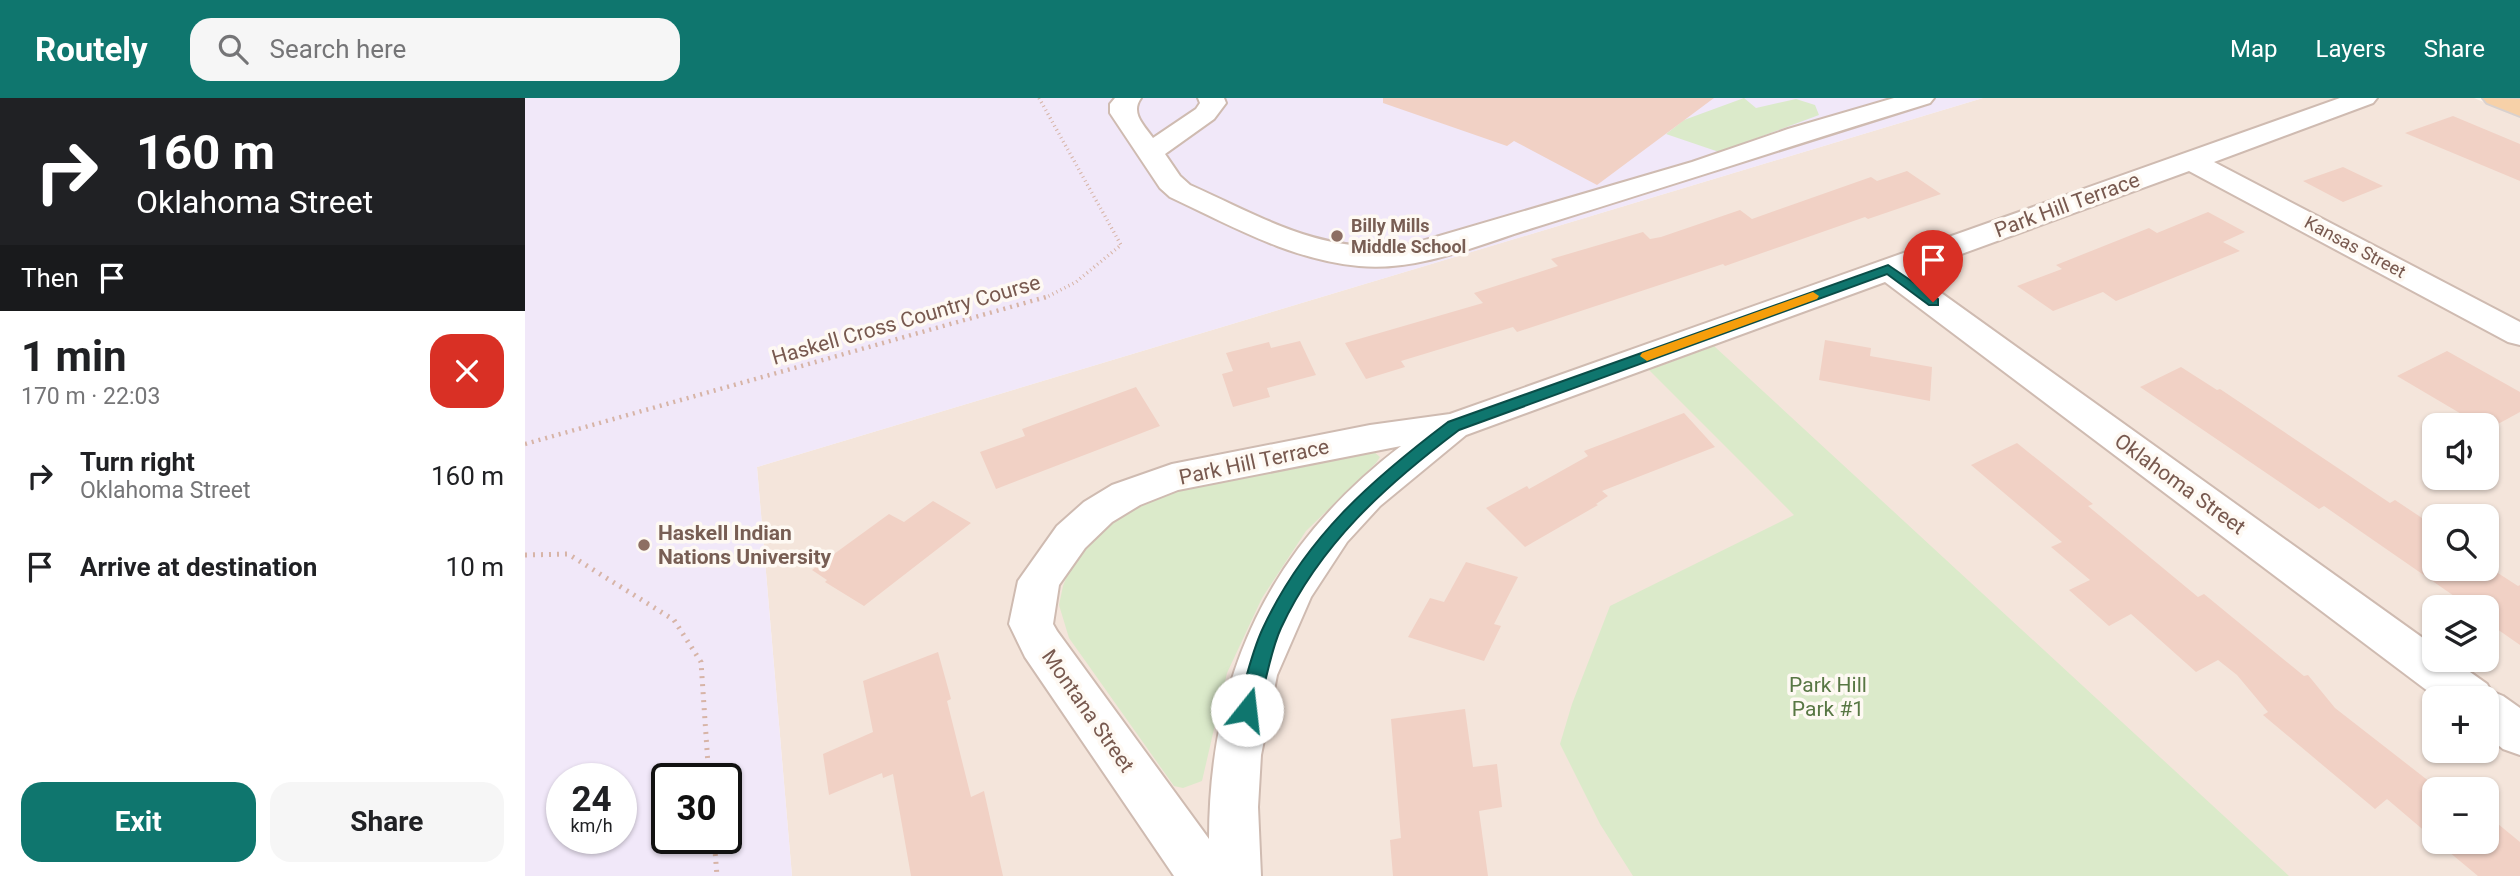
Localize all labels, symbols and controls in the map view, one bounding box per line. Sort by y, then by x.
search box [190,18,680,81]
text: Routely [35,30,148,69]
icon: search [214,30,252,68]
text: Search here [270,34,406,64]
text: Map [2230,35,2278,63]
text: Layers [2316,35,2386,63]
text: Share [2424,35,2485,63]
text: 160 m [136,124,275,181]
icon: right [21,126,112,217]
street label: Park Hill Terrace [1991,168,2143,242]
text: Oklahoma Street [136,183,373,221]
street label: Kansas Street [2301,211,2409,282]
place label: Billy Mills Middle School [1351,215,1466,257]
marker: Billy Mills Middle School [1329,228,1345,244]
pin [1903,230,1963,302]
icon: arrive [1914,241,1952,279]
icon: arrive [93,259,131,297]
text: Then [21,263,79,293]
street label: Haskell Cross Country Course [769,270,1043,370]
text: 1 min [21,332,127,381]
button: close [430,334,504,408]
text: 170 m · 22:03 [21,383,160,410]
map controls [2422,413,2499,854]
button: sound [2422,413,2499,490]
street label: Oklahoma Street [2110,429,2250,540]
street label: Park Hill Terrace [1177,434,1331,490]
text: Turn right [80,447,195,477]
icon: right [21,457,59,495]
text: 160 m [431,461,504,491]
text: Oklahoma Street [80,477,250,504]
button: search [2422,504,2499,581]
place label: Haskell Indian Nations University [658,521,832,569]
marker: Haskell Indian Nations University [636,537,652,553]
icon: arrive [21,548,59,586]
text: Arrive at destination [80,552,317,582]
text: 10 m [446,552,504,582]
button: layers [2422,595,2499,672]
street label: Montana Street [1037,645,1139,777]
position arrow [1210,673,1284,747]
park label: Park Hill Park #1 [1789,673,1867,721]
button: + [2422,686,2499,763]
speed limit sign: 30 [651,763,742,854]
button: − [2422,777,2499,854]
text: 24 [571,779,612,820]
button: Exit [21,782,256,862]
button: Share [270,782,504,862]
text: km/h [570,815,613,836]

